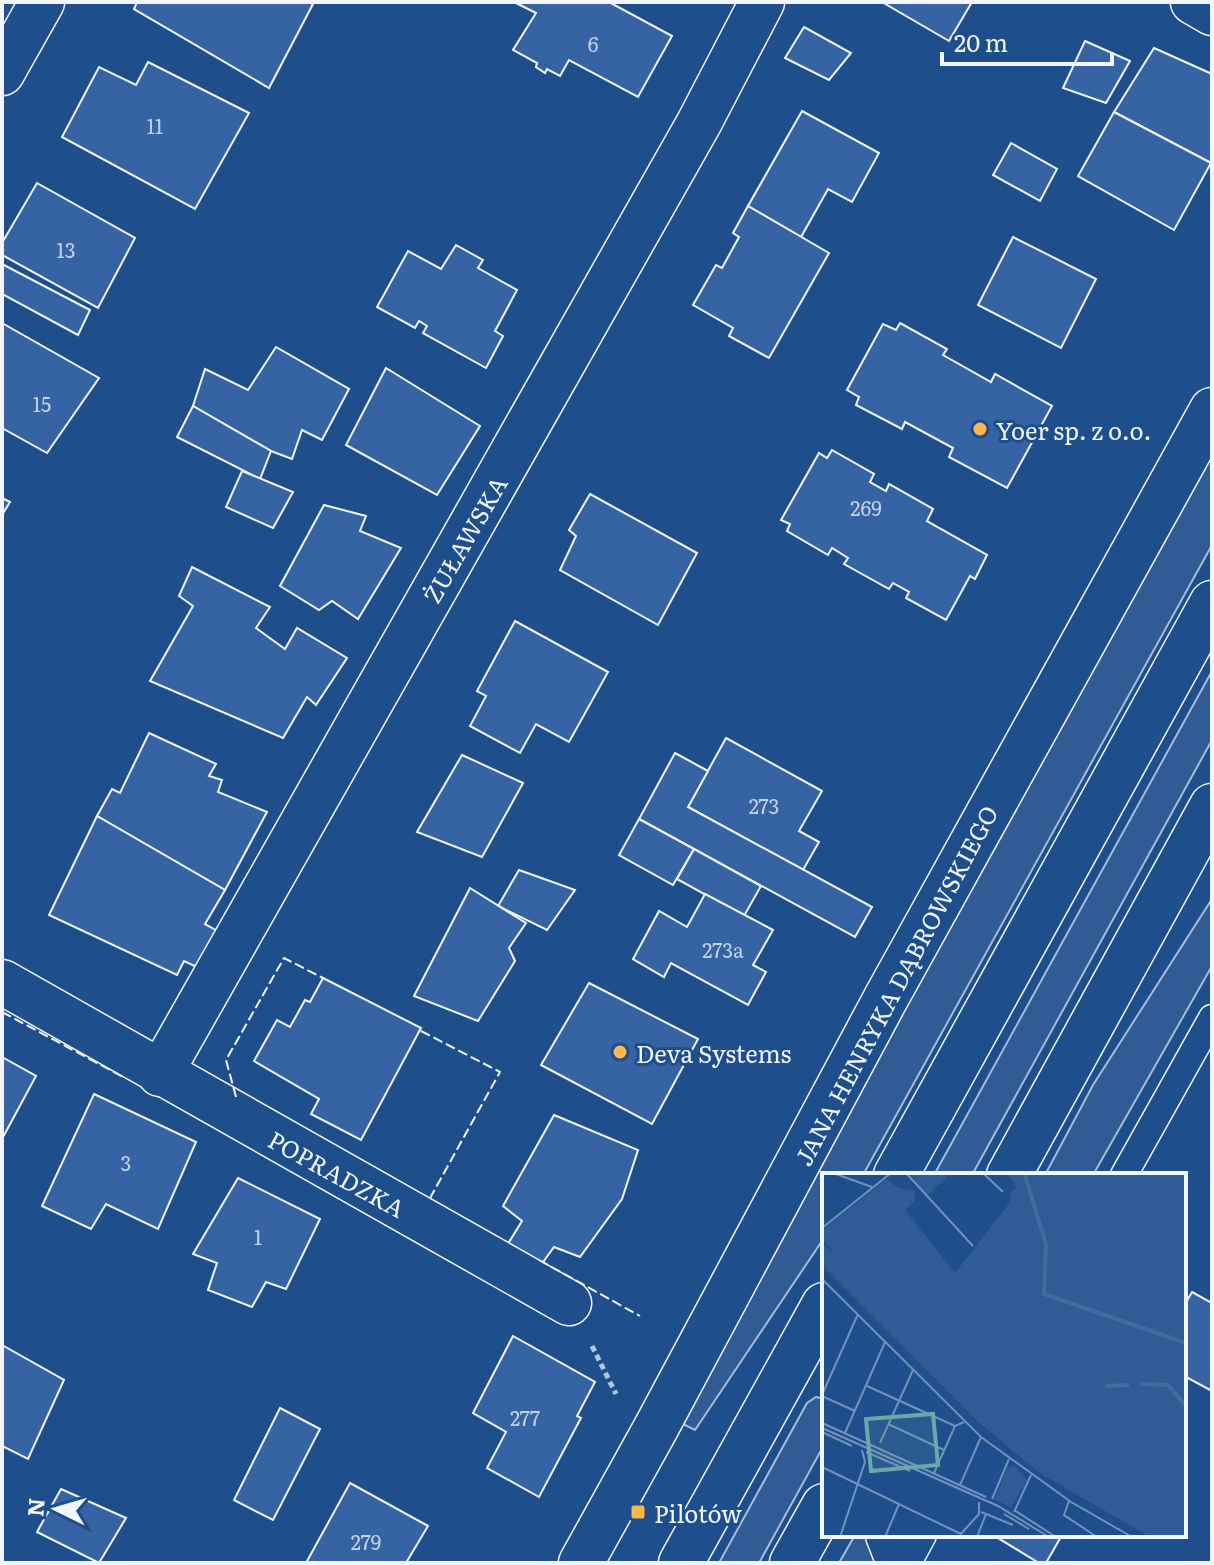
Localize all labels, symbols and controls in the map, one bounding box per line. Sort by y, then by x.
scale bar [942,16,1112,66]
text: 20 m [954,24,1008,59]
house number: 6 [588,28,599,58]
house number: 11 [147,110,163,140]
house number: 13 [57,234,75,264]
house number: 15 [33,388,51,418]
place label: Yoer sp. z o.o. [996,412,1151,447]
marker: Yoer sp. z o.o. [971,420,989,438]
street label: ŻUŁAWSKA [413,469,515,609]
house number: 269 [850,492,882,522]
house number: 273 [749,790,779,820]
street label: JANA HENRYKA DĄBROWSKIEGO [785,799,1005,1171]
house number: 273a [702,934,744,964]
place label: Deva Systems [636,1035,792,1070]
marker: Deva Systems [611,1043,629,1061]
street label: POPRADZKA [262,1121,412,1225]
house number: 3 [121,1147,131,1177]
inset map [822,1173,1186,1537]
house number: 1 [254,1221,262,1251]
house number: 277 [510,1402,540,1432]
north arrow [16,1469,96,1549]
place label: Pilotów [654,1495,742,1530]
text: N [17,1496,52,1518]
marker: Pilotów [629,1503,647,1521]
house number: 279 [351,1526,381,1556]

